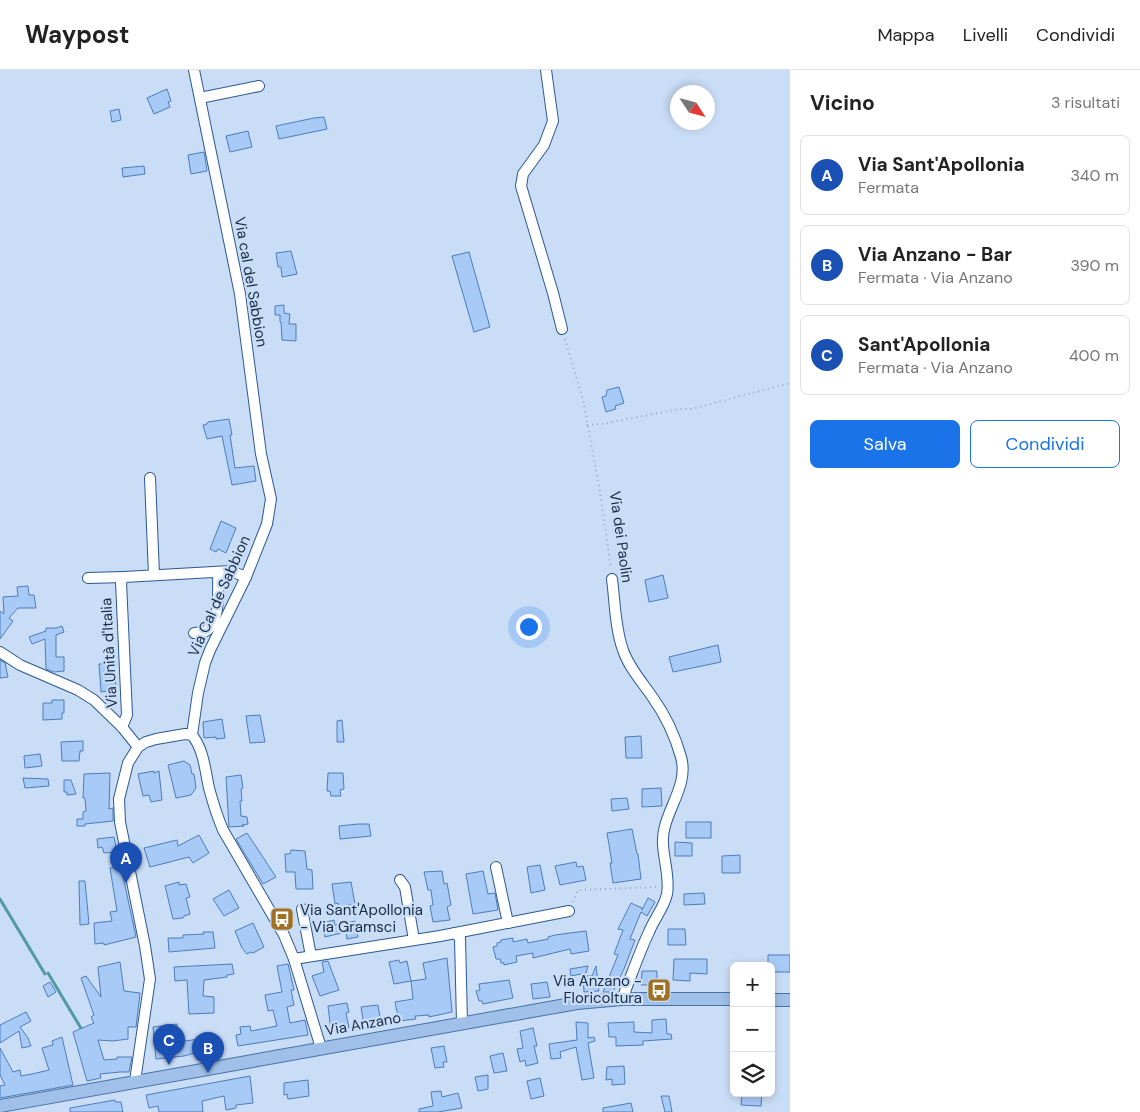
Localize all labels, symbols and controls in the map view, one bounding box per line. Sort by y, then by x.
text: Waypost [25,19,129,50]
text: Mappa [877,23,935,47]
text: Livelli [963,23,1008,47]
text: Condividi [1036,23,1115,47]
north arrow [670,85,715,130]
text: Vicino [810,89,875,117]
text: 3 risultati [1051,92,1120,113]
text: Via Sant'Apollonia [858,152,1025,177]
text: A [821,165,833,186]
text: 340 m [1070,165,1119,186]
text: Fermata [858,177,919,198]
street label: Via cal del Sabbion [230,215,272,349]
text: Via Anzano - Bar [858,242,1012,267]
text: B [822,255,832,276]
text: 390 m [1071,255,1119,276]
text: Fermata · Via Anzano [858,267,1013,288]
text: Sant'Apollonia [858,332,990,357]
text: C [821,345,833,366]
text: 400 m [1069,345,1119,366]
text: Fermata · Via Anzano [858,357,1013,378]
button: Salva [810,420,960,468]
button: Condividi [970,420,1120,468]
street label: Via dei Paolin [605,490,637,584]
street label: Via Cal de Sabbion [183,532,255,660]
street label: Via Unità d'Italia [96,597,122,709]
your location [516,614,542,640]
pin: A [110,842,142,883]
place label: Via Sant'Apollonia - Via Gramsci [300,900,423,937]
bus stop icon: Via Sant'Apollonia - Via Gramsci [269,906,295,932]
map controls [730,962,775,1097]
button: + [730,962,775,1007]
place label: Via Anzano - Floricoltura [553,971,642,1008]
bus stop icon: Via Anzano - Floricoltura [646,977,672,1003]
street label: Via Anzano [323,1007,403,1041]
button: − [730,1007,775,1052]
pin: C [153,1024,185,1065]
pin: B [192,1032,224,1073]
button: layers [730,1052,775,1097]

